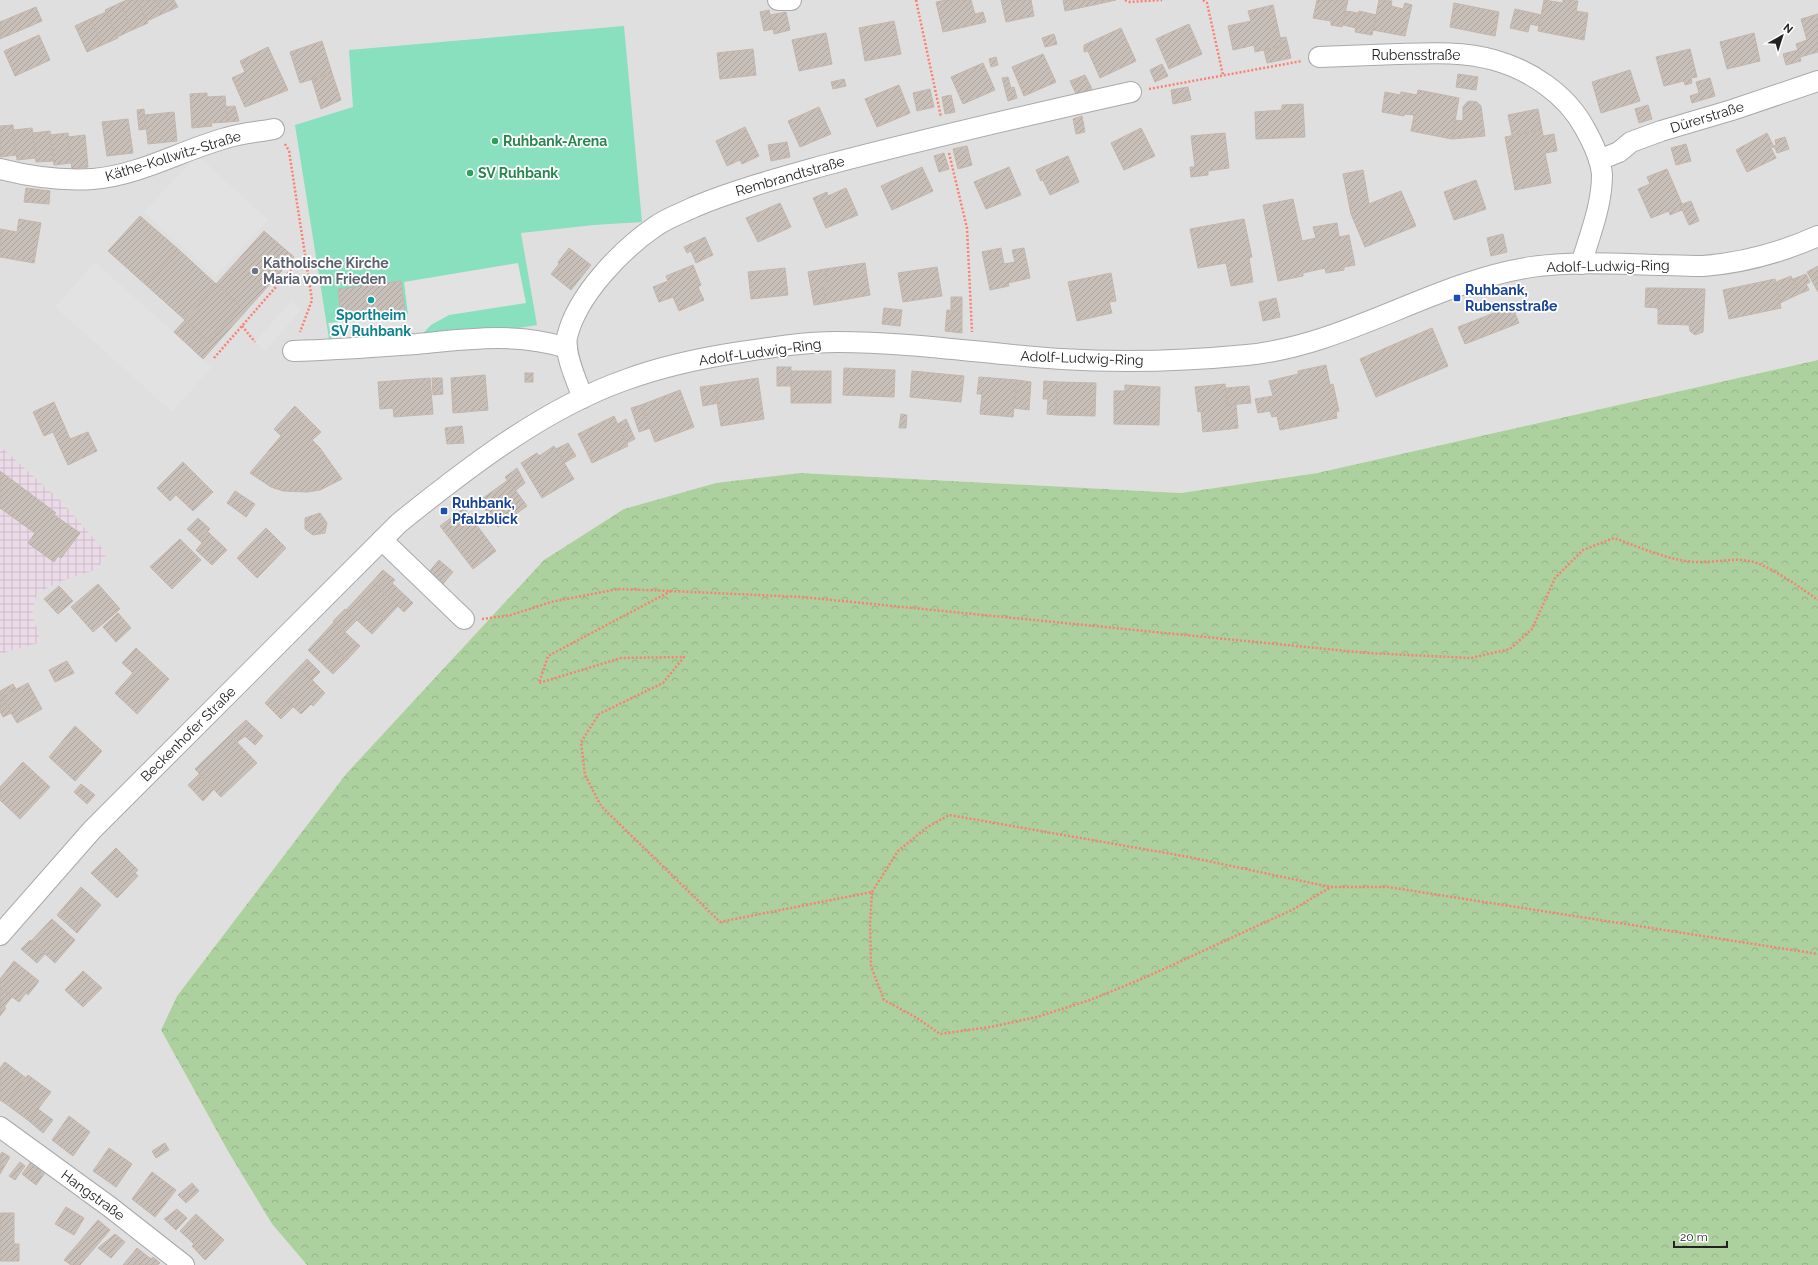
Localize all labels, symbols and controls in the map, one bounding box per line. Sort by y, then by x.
north arrow [1762,16,1802,56]
text: N [1781,21,1795,36]
street label: Rubensstraße [1371,47,1461,63]
street label: Dürerstraße [1668,98,1746,136]
street label: Käthe-Kollwitz-Straße [103,128,243,184]
place label: Ruhbank-Arena [503,133,607,149]
marker: Ruhbank-Arena [490,136,500,146]
street label: Rembrandtstraße [734,153,846,199]
place label: SV Ruhbank [478,165,558,181]
marker: SV Ruhbank [465,168,475,178]
place label: Katholische Kirche Maria vom Frieden [263,255,389,287]
street label: Adolf-Ludwig-Ring [1546,257,1670,275]
marker: Katholische Kirche Maria vom Frieden [250,266,260,276]
place label: Ruhbank, Rubensstraße [1465,282,1558,314]
marker: Ruhbank, Rubensstraße [1452,293,1462,303]
marker: Sportheim SV Ruhbank [366,295,376,305]
place label: Sportheim SV Ruhbank [331,307,411,339]
street label: Adolf-Ludwig-Ring [698,335,822,369]
street label: Adolf-Ludwig-Ring [1020,348,1144,368]
place label: Ruhbank, Pfalzblick [452,495,518,527]
marker: Ruhbank, Pfalzblick [439,506,449,516]
street label: Beckenhofer Straße [137,683,239,785]
street label: Hangstraße [58,1167,128,1223]
scale bar [1674,1223,1727,1249]
text: 20 m [1680,1230,1708,1244]

